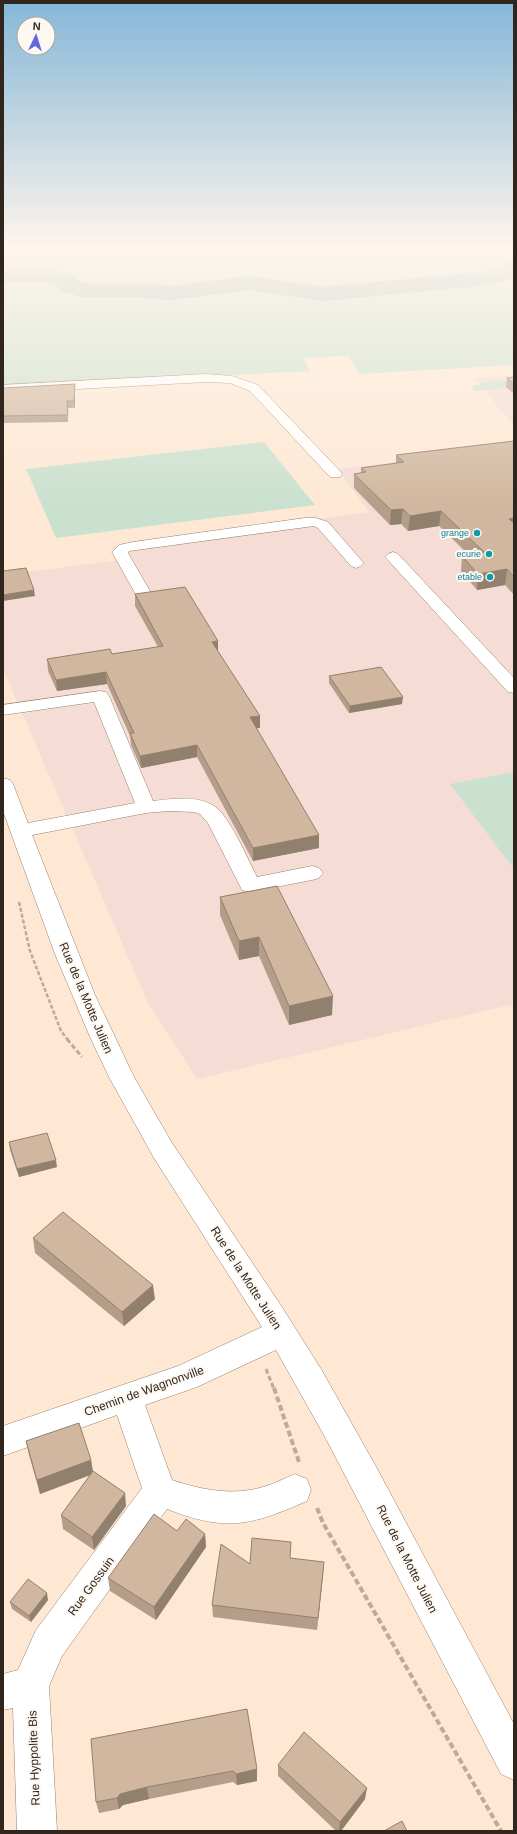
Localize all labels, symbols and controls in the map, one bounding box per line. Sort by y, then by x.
north arrow [16,16,56,56]
text: N [32,20,41,32]
place label: grange [441,528,469,538]
marker: grange [472,528,482,538]
place label: ecurie [456,549,481,559]
marker: ecurie [484,549,494,559]
place label: etable [457,572,482,582]
marker: etable [485,572,495,582]
street label: Rue de la Motte Julien [56,940,116,1056]
street label: Rue de la Motte Julien [208,1224,284,1332]
street label: Chemin de Wagnonville [82,1363,206,1419]
street label: Rue de la Motte Julien [374,1503,440,1615]
street label: Rue Gossuin [65,1554,117,1618]
street label: Rue Hyppolite Bis [25,1710,43,1806]

